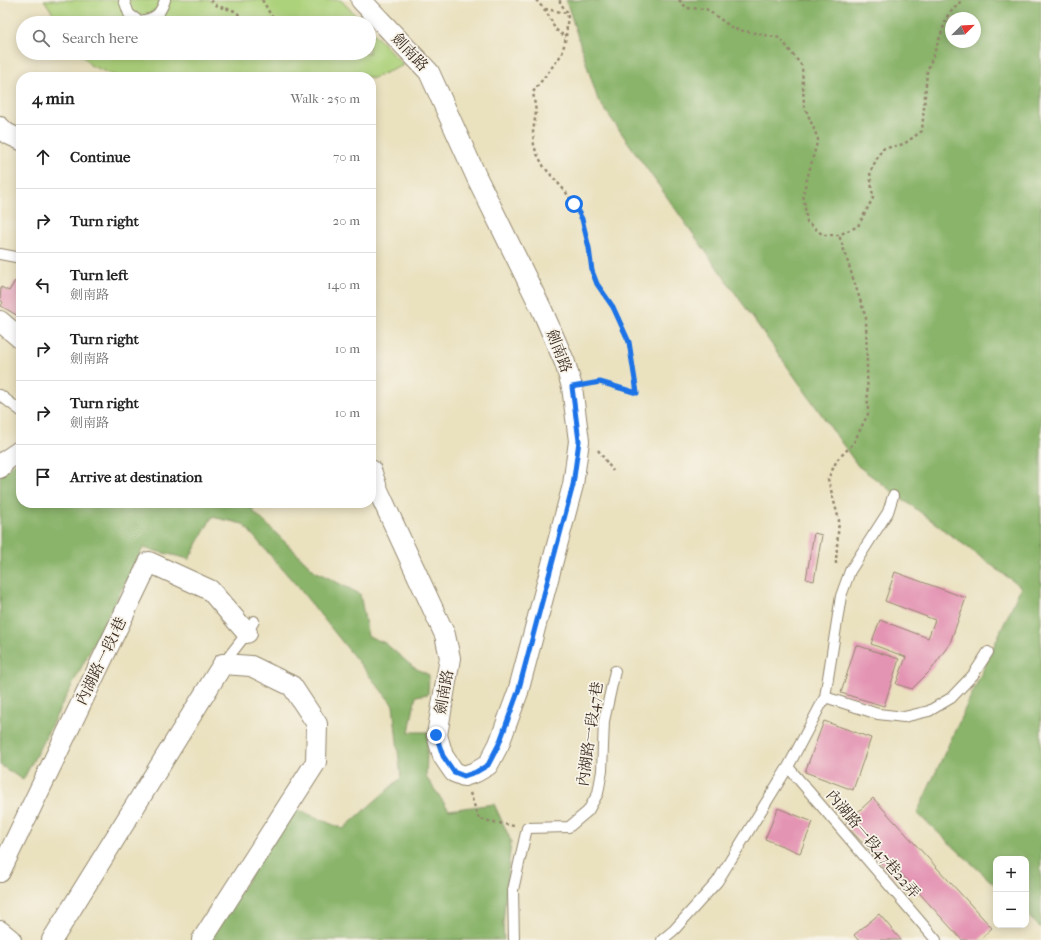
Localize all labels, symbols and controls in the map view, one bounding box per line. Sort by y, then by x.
north arrow [945,12,981,48]
search box [16,16,376,60]
icon: search [30,27,52,49]
text: Search here [62,29,138,47]
street label: 劍南路 [388,29,432,75]
text: 4 min [32,88,75,108]
text: Walk · 250 m [291,91,360,106]
icon: ahead [32,146,54,168]
text: Continue [70,148,130,166]
text: 70 m [333,149,360,164]
route start [565,195,583,213]
icon: right [32,210,54,232]
text: Turn right [70,212,139,230]
text: 20 m [333,213,360,228]
text: Turn left [70,266,128,284]
icon: left [32,274,54,296]
text: 140 m [327,277,360,292]
text: 劍南路 [70,287,109,302]
street label: 劍南路 [543,327,575,375]
text: Turn right [70,330,139,348]
icon: right [32,338,54,360]
text: 10 m [335,341,360,356]
text: 劍南路 [70,351,109,366]
text: Turn right [70,394,139,412]
icon: right [32,402,54,424]
text: 10 m [335,405,360,420]
text: 劍南路 [70,415,109,430]
icon: arrive [32,466,54,488]
text: Arrive at destination [70,468,202,486]
street label: 內湖路一段1巷 [72,614,130,708]
street label: 劍南路 [431,668,457,716]
street label: 內湖路一段47巷 [574,680,606,788]
route end [427,726,445,744]
street label: 內湖路一段47巷22弄 [822,786,924,902]
map controls [993,856,1029,928]
button: + [993,856,1029,892]
button: − [993,892,1029,928]

